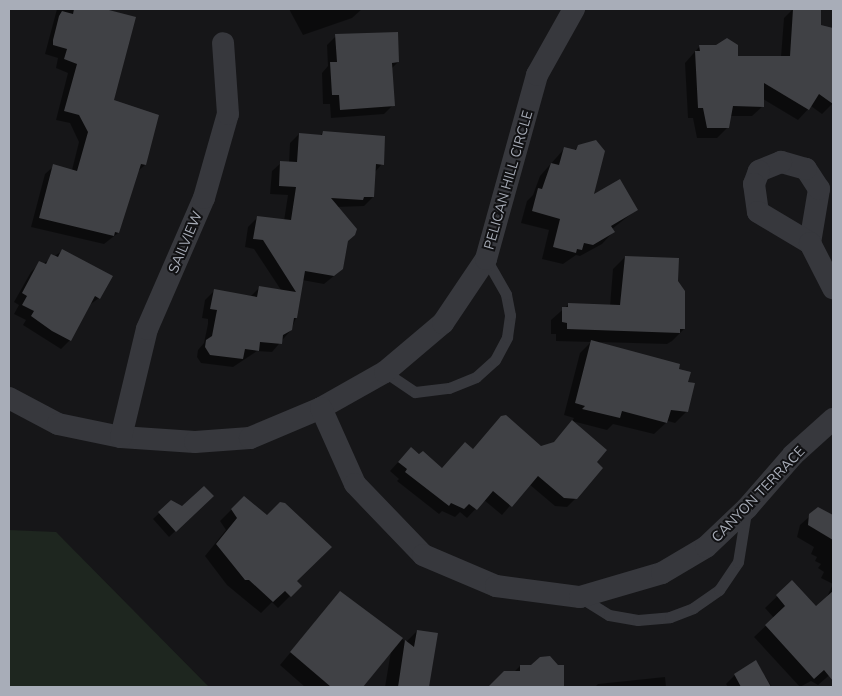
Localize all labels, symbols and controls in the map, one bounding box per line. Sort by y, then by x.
street label: PELICAN HILL CIRCLE [480,109,536,251]
street label: SAILVIEW [164,208,206,276]
street label: CANYON TERRACE [708,443,808,545]

